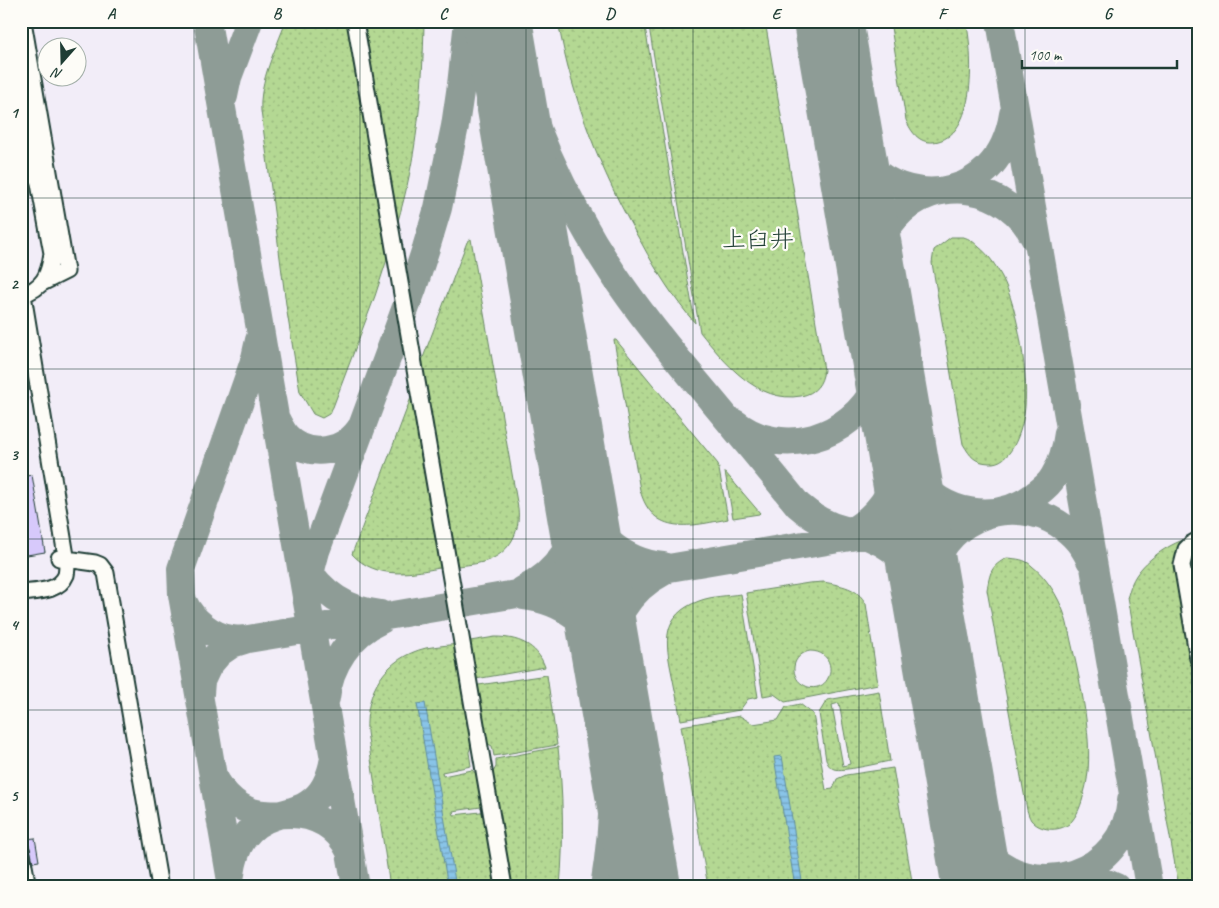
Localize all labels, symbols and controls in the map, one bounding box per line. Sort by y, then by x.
text: A [107,4,117,24]
text: B [273,4,283,24]
text: C [439,4,449,24]
text: D [605,4,616,24]
text: E [772,4,783,24]
text: F [938,4,949,24]
text: G [1104,4,1114,24]
north arrow [38,38,88,88]
scale bar [1022,38,1176,70]
text: 100 m [1029,46,1063,65]
text: N [49,63,65,83]
text: 1 [10,103,19,123]
district label: 上臼井 [722,224,794,254]
text: 2 [10,274,19,294]
text: 3 [10,445,19,465]
text: 4 [10,615,19,635]
text: 5 [11,786,20,806]

